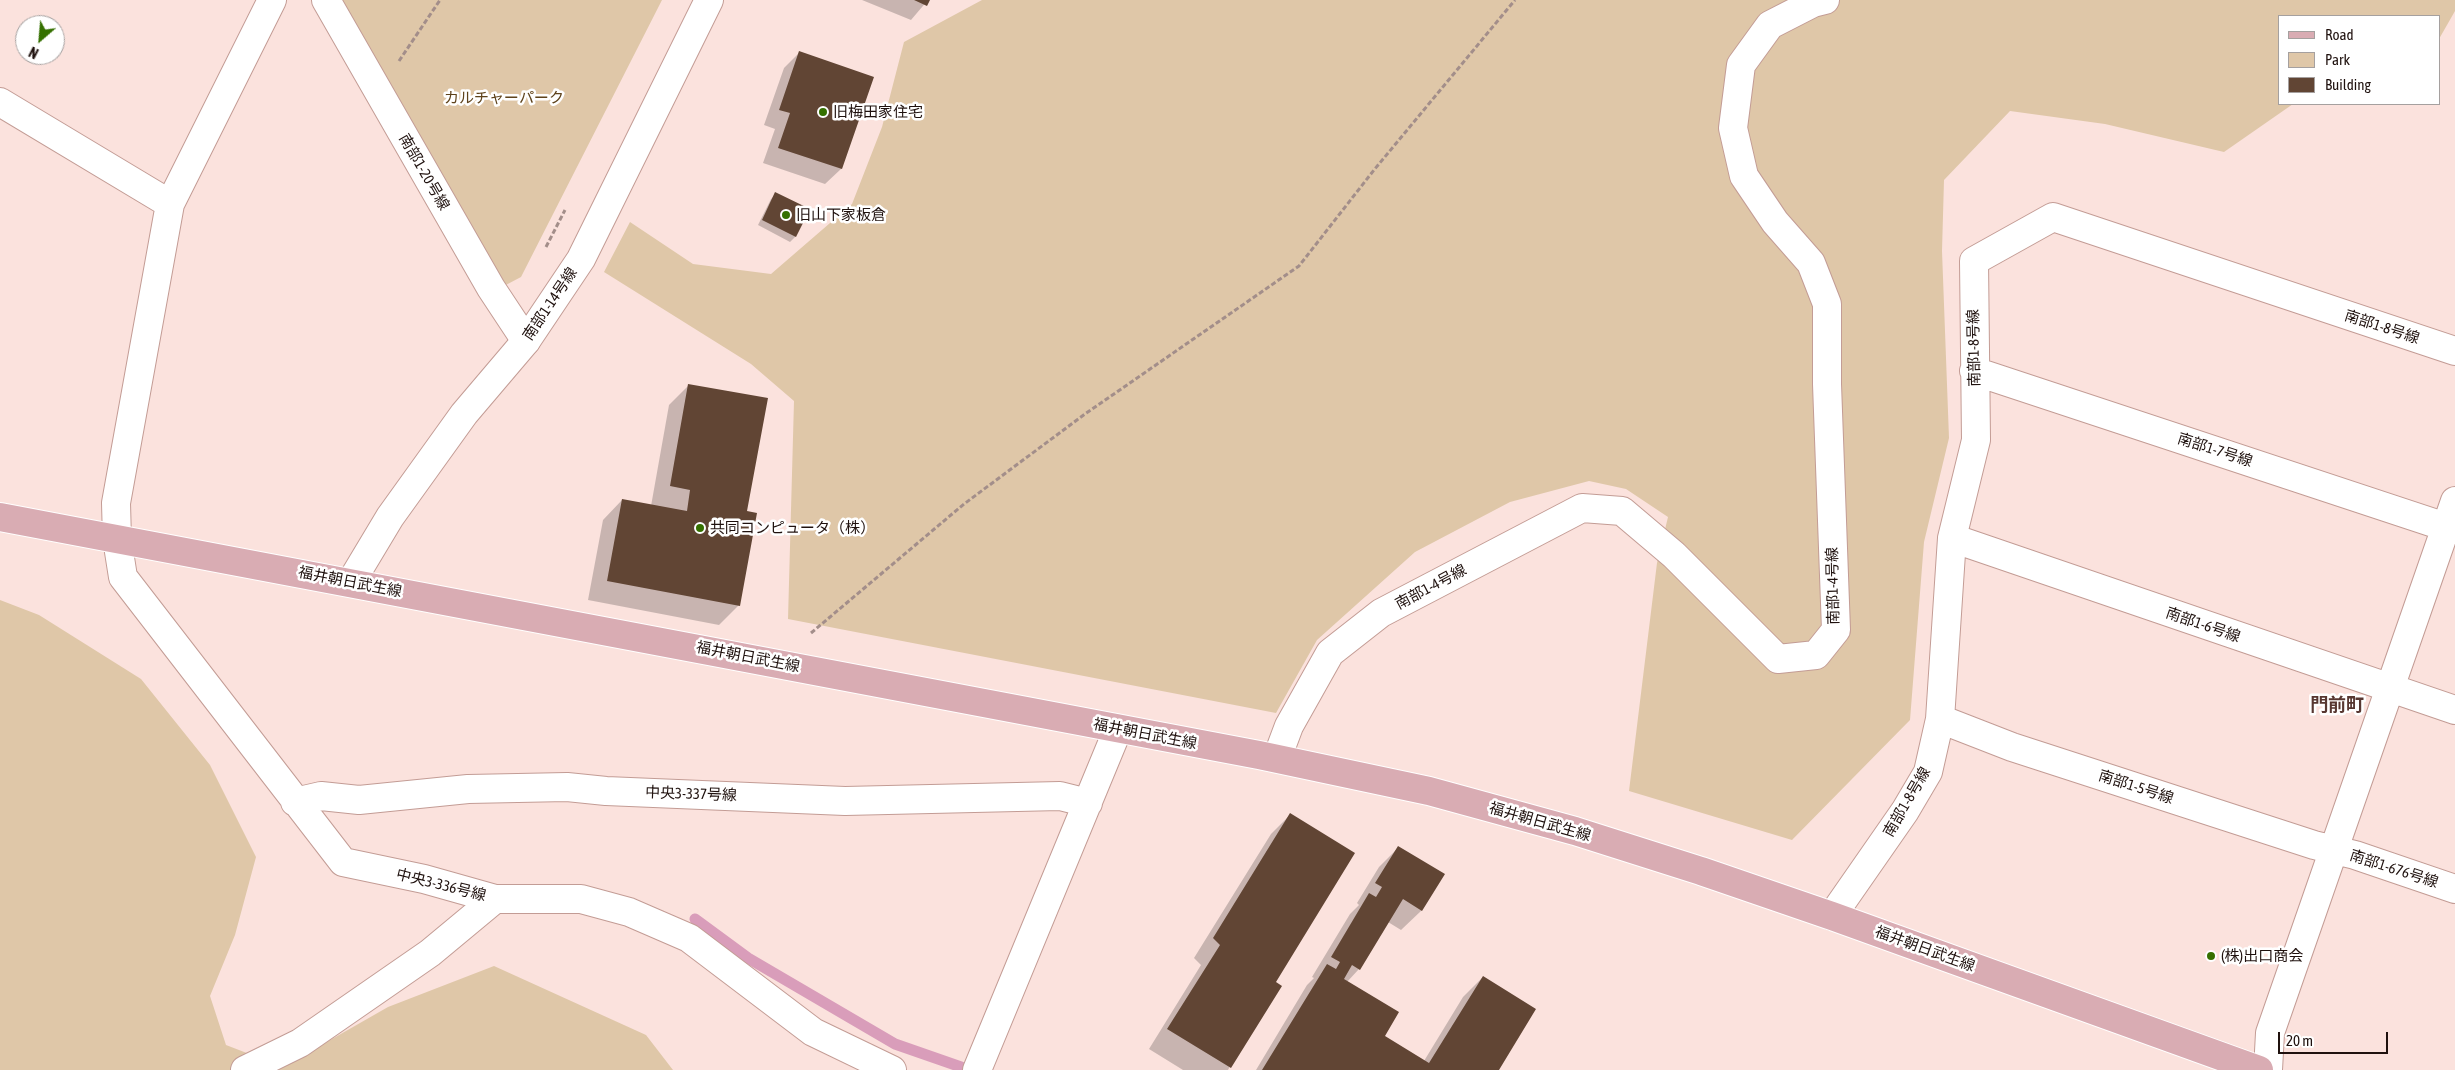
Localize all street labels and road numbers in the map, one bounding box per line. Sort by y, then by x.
street label: 南部1-20号線 [395,131,453,213]
street label: 南部1-14号線 [519,264,581,344]
street label: 南部1-8号線 [2342,306,2422,348]
street label: 南部1-8号線 [1964,309,1984,387]
street label: 南部1-7号線 [2175,429,2255,471]
street label: 南部1-4号線 [1823,547,1843,625]
street label: 南部1-4号線 [1392,561,1470,613]
street label: 福井朝日武生線 [297,563,403,601]
street label: 南部1-6号線 [2163,604,2243,646]
street label: 福井朝日武生線 [695,638,801,676]
street label: 福井朝日武生線 [1092,715,1198,753]
street label: 南部1-8号線 [1880,764,1934,840]
street label: 南部1-5号線 [2096,766,2176,808]
street label: 中央3-337号線 [645,783,737,805]
street label: 福井朝日武生線 [1487,799,1593,845]
street label: 南部1-676号線 [2347,846,2441,892]
street label: 中央3-336号線 [394,865,488,905]
street label: 福井朝日武生線 [1873,923,1977,975]

